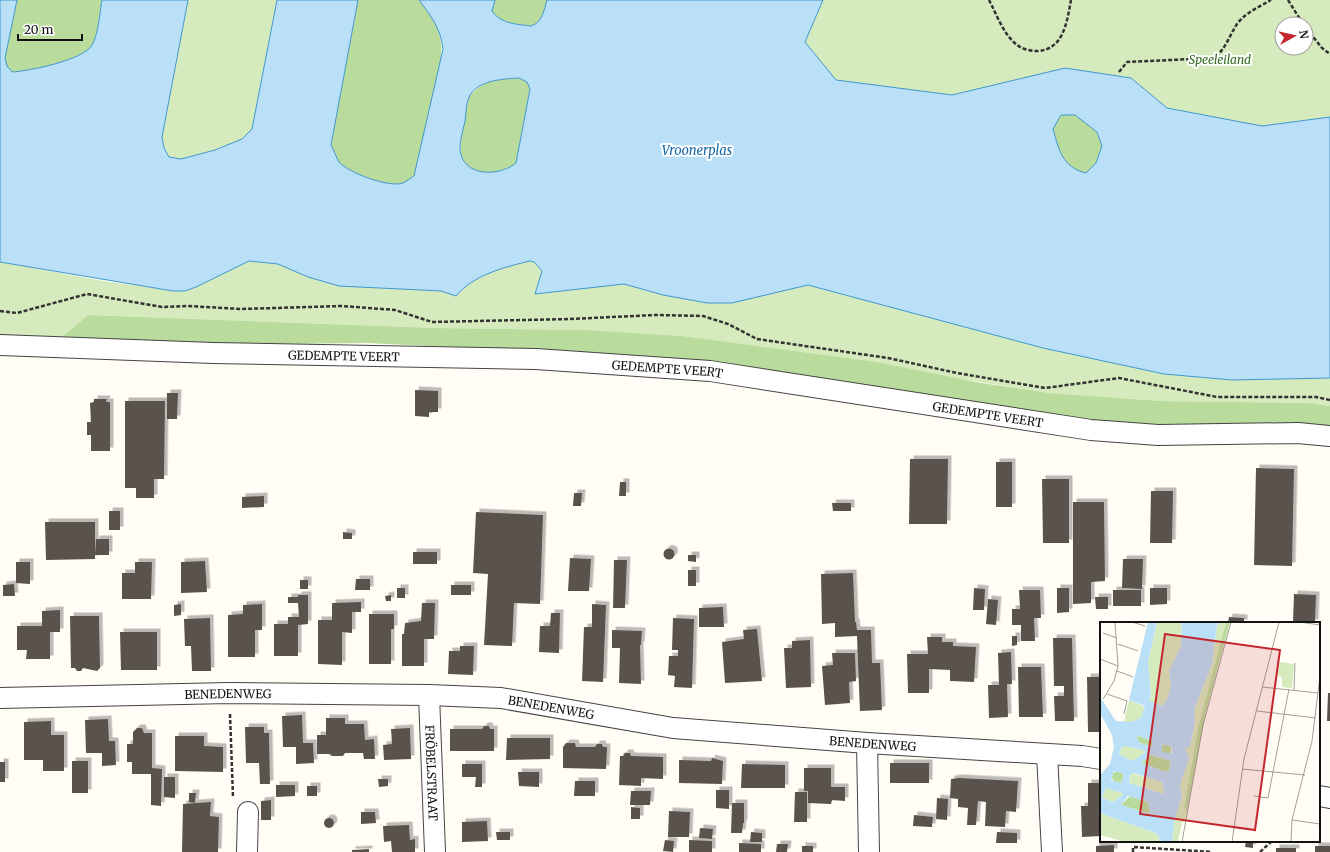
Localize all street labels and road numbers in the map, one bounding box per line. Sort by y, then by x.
street label: GEDEMPTE VEERT [288,347,400,364]
street label: GEDEMPTE VEERT [611,357,725,381]
street label: GEDEMPTE VEERT [932,398,1045,430]
street label: BENEDENWEG [184,685,272,701]
street label: BENEDENWEG [507,692,596,722]
street label: FRÖBELSTRAAT [423,725,441,822]
street label: BENEDENWEG [829,733,917,753]

